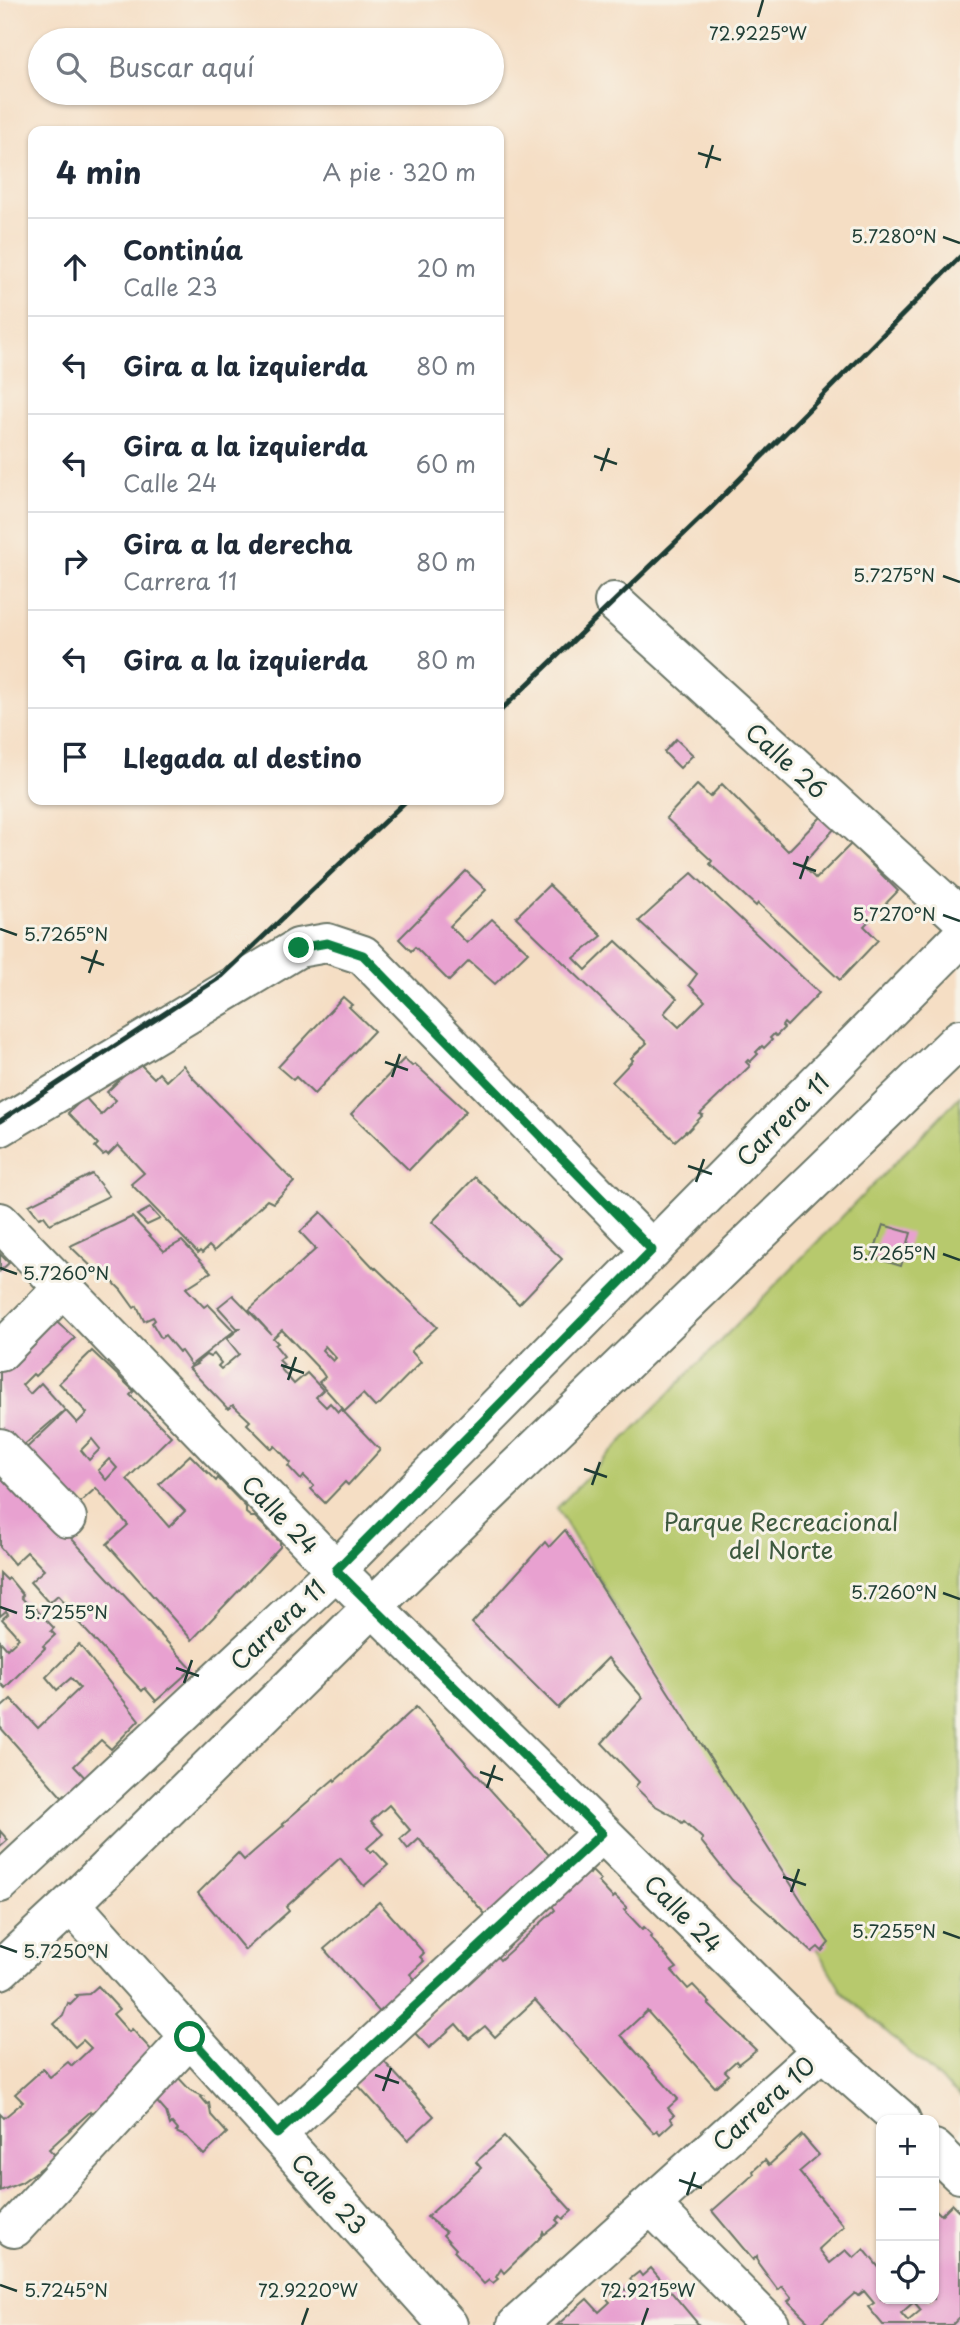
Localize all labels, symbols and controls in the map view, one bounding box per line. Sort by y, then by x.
text: 72.9225°W [709,19,808,46]
search box [28,28,504,105]
text: Buscar aquí [108,47,254,86]
icon: search [52,48,90,86]
text: 4 min [56,149,142,194]
text: A pie · 320 m [323,154,476,189]
text: 5.7280°N [851,222,937,249]
text: Continúa [123,230,243,269]
icon: ahead [56,248,94,286]
text: 20 m [417,250,476,285]
text: Calle 23 [123,269,217,304]
icon: left [56,346,94,384]
text: Gira a la izquierda [123,346,368,385]
text: 80 m [416,348,476,383]
text: Gira a la izquierda [123,426,368,465]
icon: left [56,444,94,482]
text: 60 m [416,446,476,481]
text: Calle 24 [123,465,217,500]
text: Gira a la derecha [123,524,353,563]
icon: right [56,542,94,580]
text: 80 m [416,544,476,579]
text: 5.7275°N [853,561,935,588]
text: Carrera 11 [123,563,237,598]
icon: left [56,640,94,678]
text: Gira a la izquierda [123,640,368,679]
text: 80 m [416,642,476,677]
street label: Calle 26 [738,714,836,806]
icon: arrive [56,738,94,776]
text: Llegada al destino [123,738,362,777]
text: 5.7270°N [852,900,936,927]
text: 5.7265°N [24,920,108,947]
route end [283,932,314,963]
street label: Carrera 11 [727,1064,837,1174]
text: 5.7265°N [852,1239,936,1266]
text: 5.7260°N [23,1259,109,1286]
street label: Calle 24 [234,1466,328,1562]
park label: Parque Recreacional del Norte [664,1503,898,1567]
street label: Carrera 11 [221,1570,333,1678]
text: 5.7260°N [851,1578,937,1605]
text: 5.7255°N [24,1598,108,1625]
street label: Calle 24 [637,1866,731,1960]
text: 5.7255°N [852,1917,936,1944]
text: 5.7250°N [23,1937,109,1964]
route start [174,2021,205,2052]
street label: Carrera 10 [704,2047,822,2159]
map controls [876,2115,939,2304]
button: + [876,2115,939,2178]
street label: Calle 23 [284,2144,376,2242]
button: − [876,2178,939,2241]
button: locate [876,2241,939,2304]
text: 5.7245°N [24,2276,108,2303]
text: 72.9220°W [258,2276,359,2303]
text: 72.9215°W [600,2276,696,2303]

